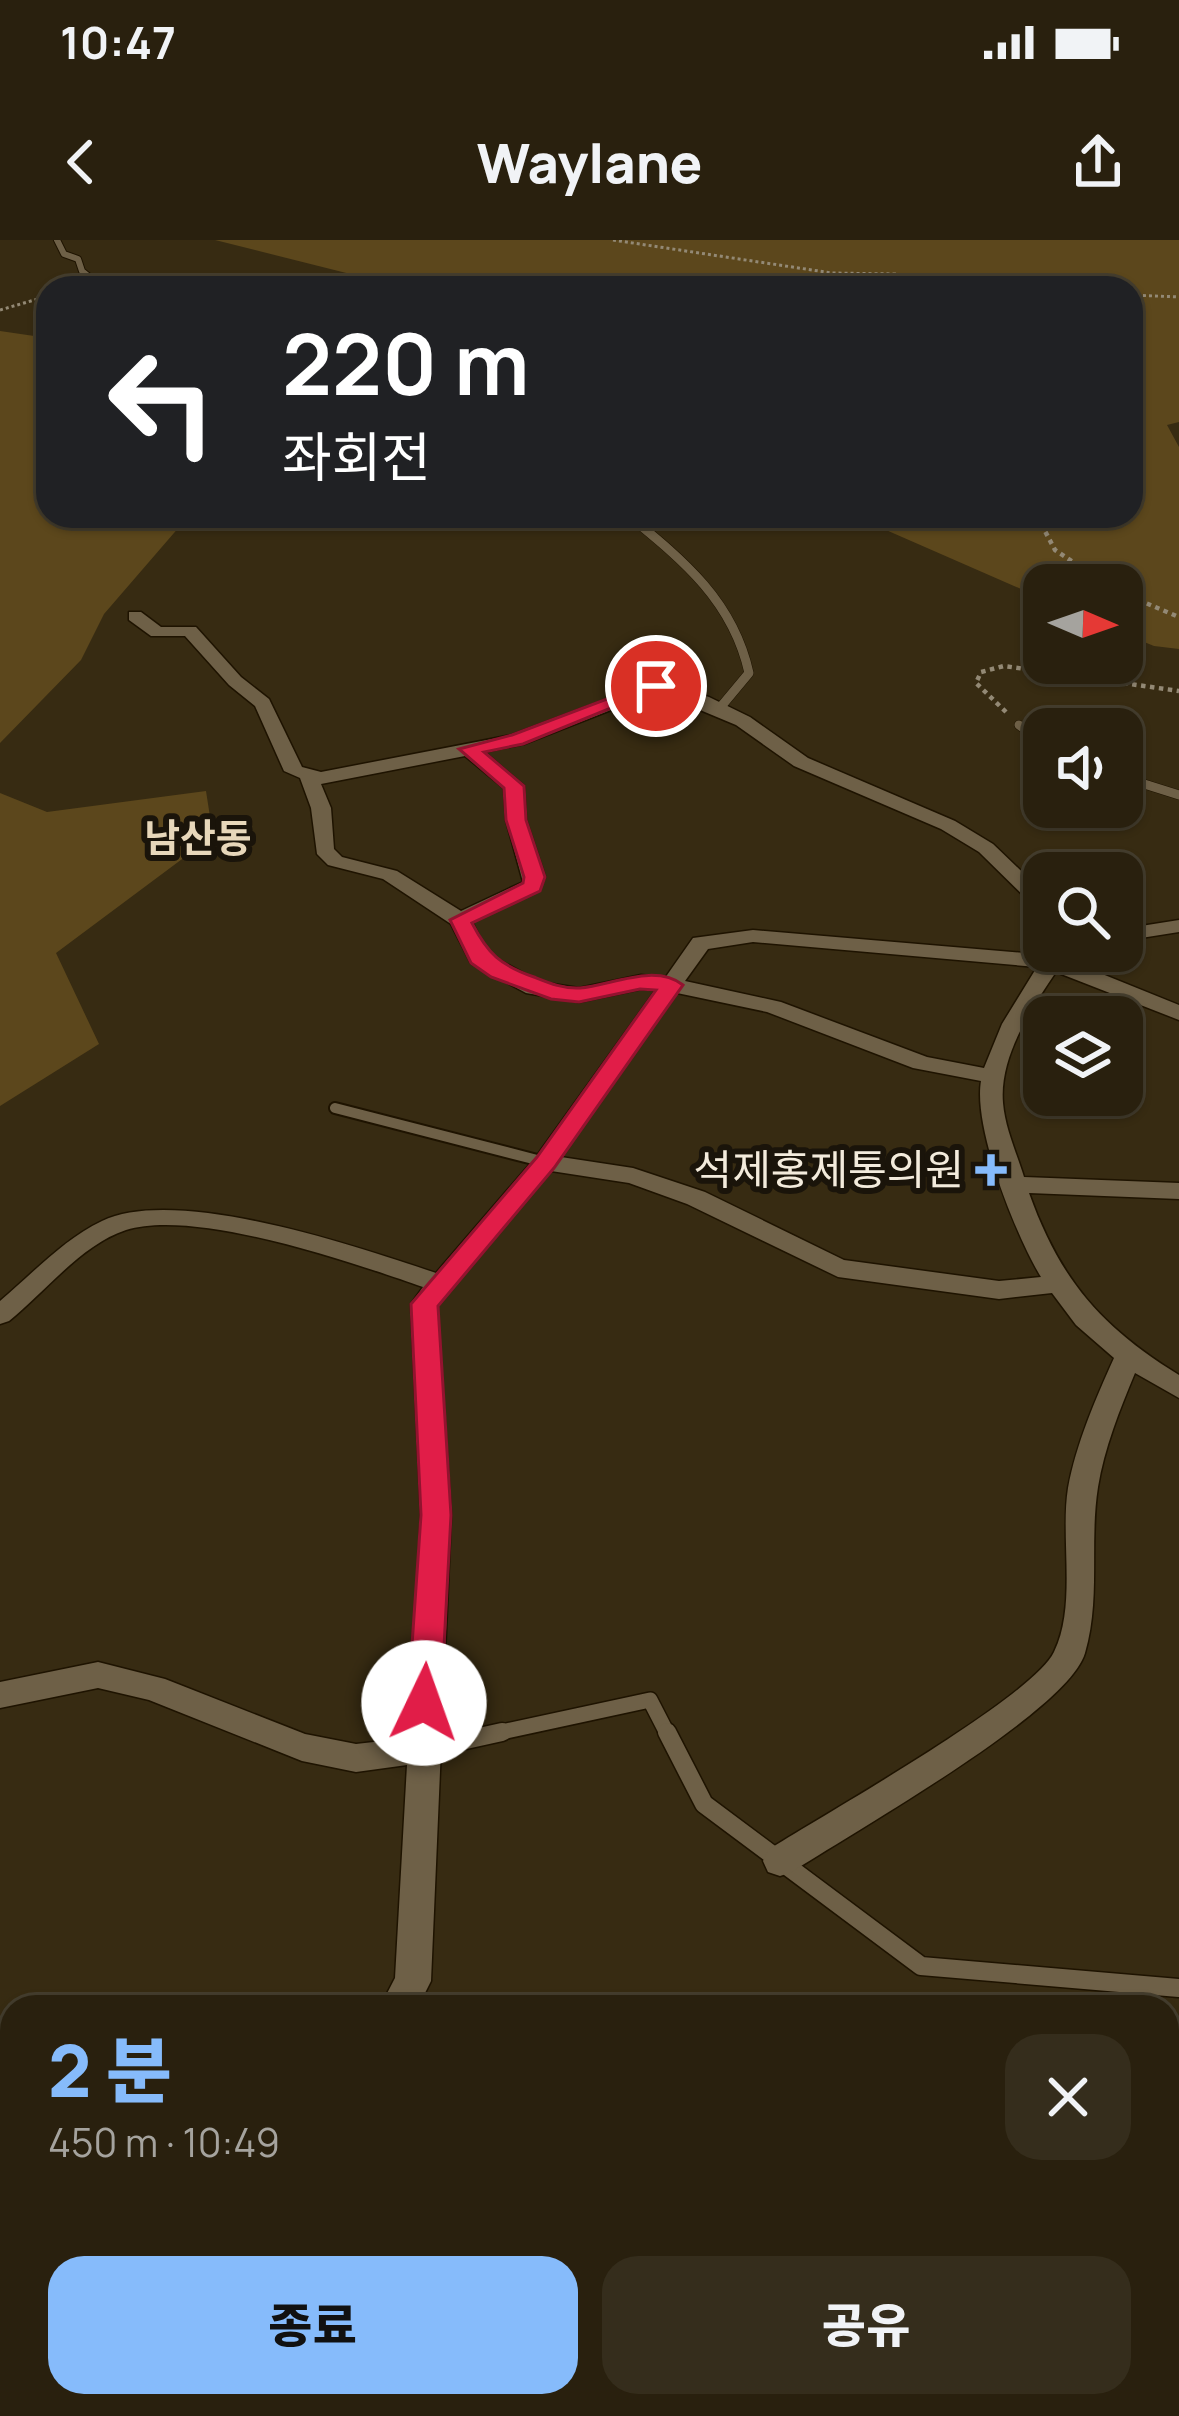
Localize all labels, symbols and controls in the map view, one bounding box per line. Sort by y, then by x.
text: 10:47 [60,11,176,73]
text: Waylane [477,125,702,199]
icon: back [48,129,114,195]
icon: share [1065,129,1131,195]
text: 220 m [282,305,530,420]
icon: left [84,324,240,480]
text: 좌회전 [282,419,431,493]
north arrow [1023,564,1143,684]
map controls [1023,564,1143,1116]
pin [605,635,707,737]
icon: arrive [623,653,689,719]
button: sound [1023,708,1143,828]
district label: 남산동 [144,810,252,864]
button: search [1023,852,1143,972]
button: layers [1023,996,1143,1116]
place label: 석제홍제통의원 [694,1140,964,1198]
marker: 석제홍제통의원 [975,1154,1007,1186]
position arrow [361,1640,487,1766]
text: 2 분 [48,2020,172,2119]
button: close [1005,2034,1131,2160]
text: 450 m · 10:49 [48,2115,280,2169]
button: 종료 [48,2256,578,2394]
button: 공유 [602,2256,1131,2394]

